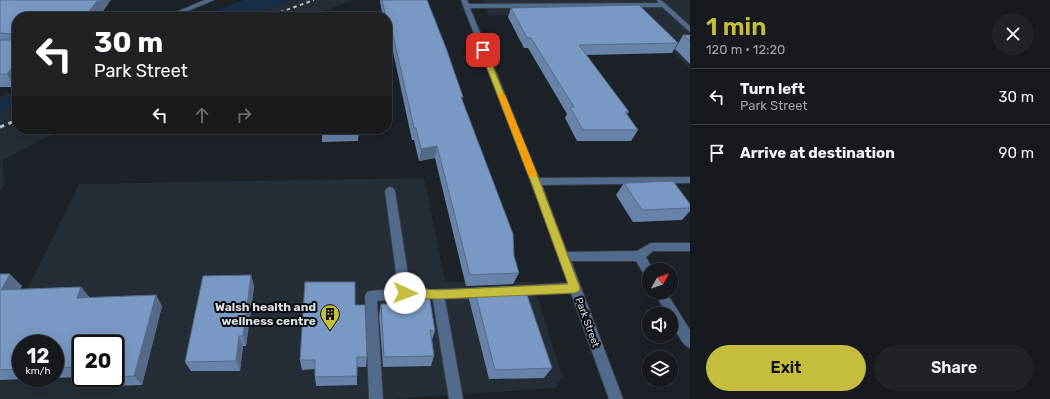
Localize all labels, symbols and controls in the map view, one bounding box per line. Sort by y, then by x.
text: 1 min [706,13,766,41]
button: close [992,13,1034,55]
text: 30 m [94,26,163,59]
icon: left [28,28,80,80]
pin [466,33,500,67]
icon: arrive [472,39,494,61]
text: 120 m · 12:20 [706,42,785,57]
text: Park Street [94,60,188,82]
text: Turn left [740,80,805,98]
icon: left [706,86,728,108]
text: 30 m [998,88,1034,106]
text: Park Street [740,98,808,113]
icon: left [149,104,171,126]
icon: ahead [191,104,213,126]
icon: right [233,104,255,126]
icon: arrive [706,142,728,164]
text: Arrive at destination [740,144,895,162]
text: 90 m [999,144,1034,162]
north arrow [642,263,678,299]
map controls [642,263,678,387]
position arrow [384,272,426,314]
street label: Park Street [573,296,602,349]
place label: Walsh health and wellness centre [215,300,316,328]
building icon: Walsh health and wellness centre [319,303,341,331]
button: sound [642,307,678,343]
speed limit sign: 20 [72,335,124,387]
text: 12 [27,344,49,368]
button: Exit [706,345,866,391]
button: Share [874,345,1034,391]
button: layers [642,351,678,387]
text: km/h [26,365,50,377]

